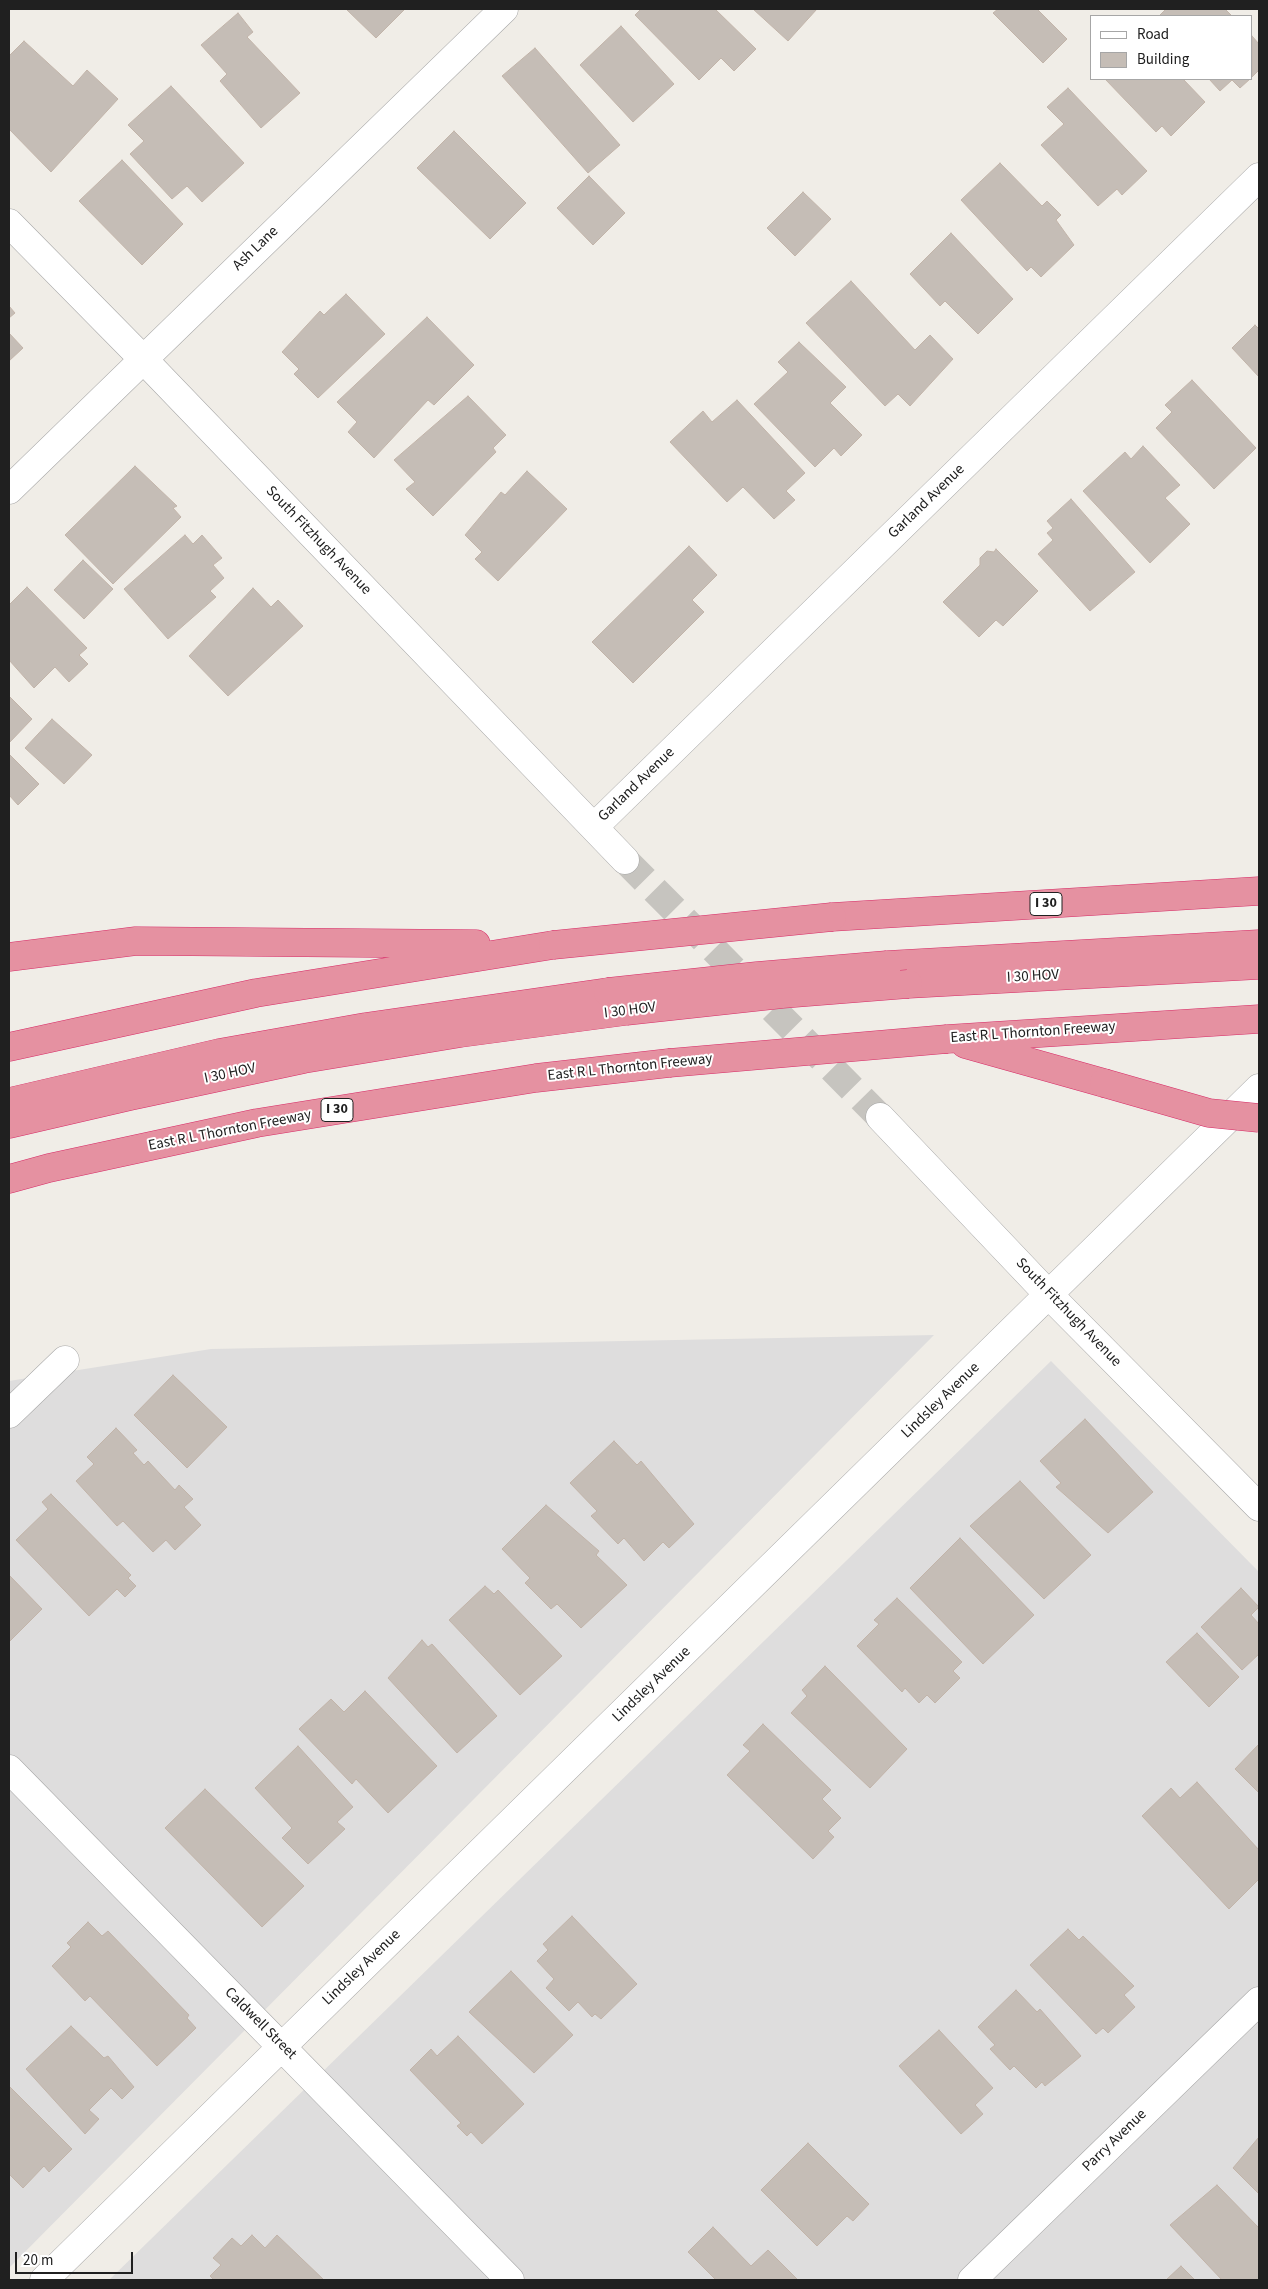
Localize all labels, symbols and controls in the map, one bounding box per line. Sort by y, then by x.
legend [1090,15,1253,80]
text: Road [1137,24,1169,45]
text: Building [1137,49,1189,70]
street label: Ash Lane [229,223,283,275]
street label: Garland Avenue [885,461,969,543]
street label: South Fitzhugh Avenue [261,483,375,599]
street label: Garland Avenue [595,744,679,826]
road number: I 30 [1030,892,1062,916]
street label: I 30 HOV [1006,967,1060,987]
street label: I 30 HOV [603,999,657,1023]
street label: East R L Thornton Freeway [950,1018,1116,1048]
street label: East R L Thornton Freeway [547,1050,713,1086]
street label: I 30 HOV [203,1060,257,1088]
road number: I 30 [321,1098,353,1122]
street label: East R L Thornton Freeway [147,1106,313,1156]
street label: South Fitzhugh Avenue [1011,1255,1125,1371]
street label: Lindsley Avenue [898,1359,984,1443]
street label: Lindsley Avenue [609,1643,695,1727]
street label: Lindsley Avenue [319,1926,405,2010]
street label: Caldwell Street [220,1984,300,2064]
street label: Parry Avenue [1079,2106,1151,2176]
scale bar [18,2242,135,2274]
text: 20 m [23,2250,53,2271]

